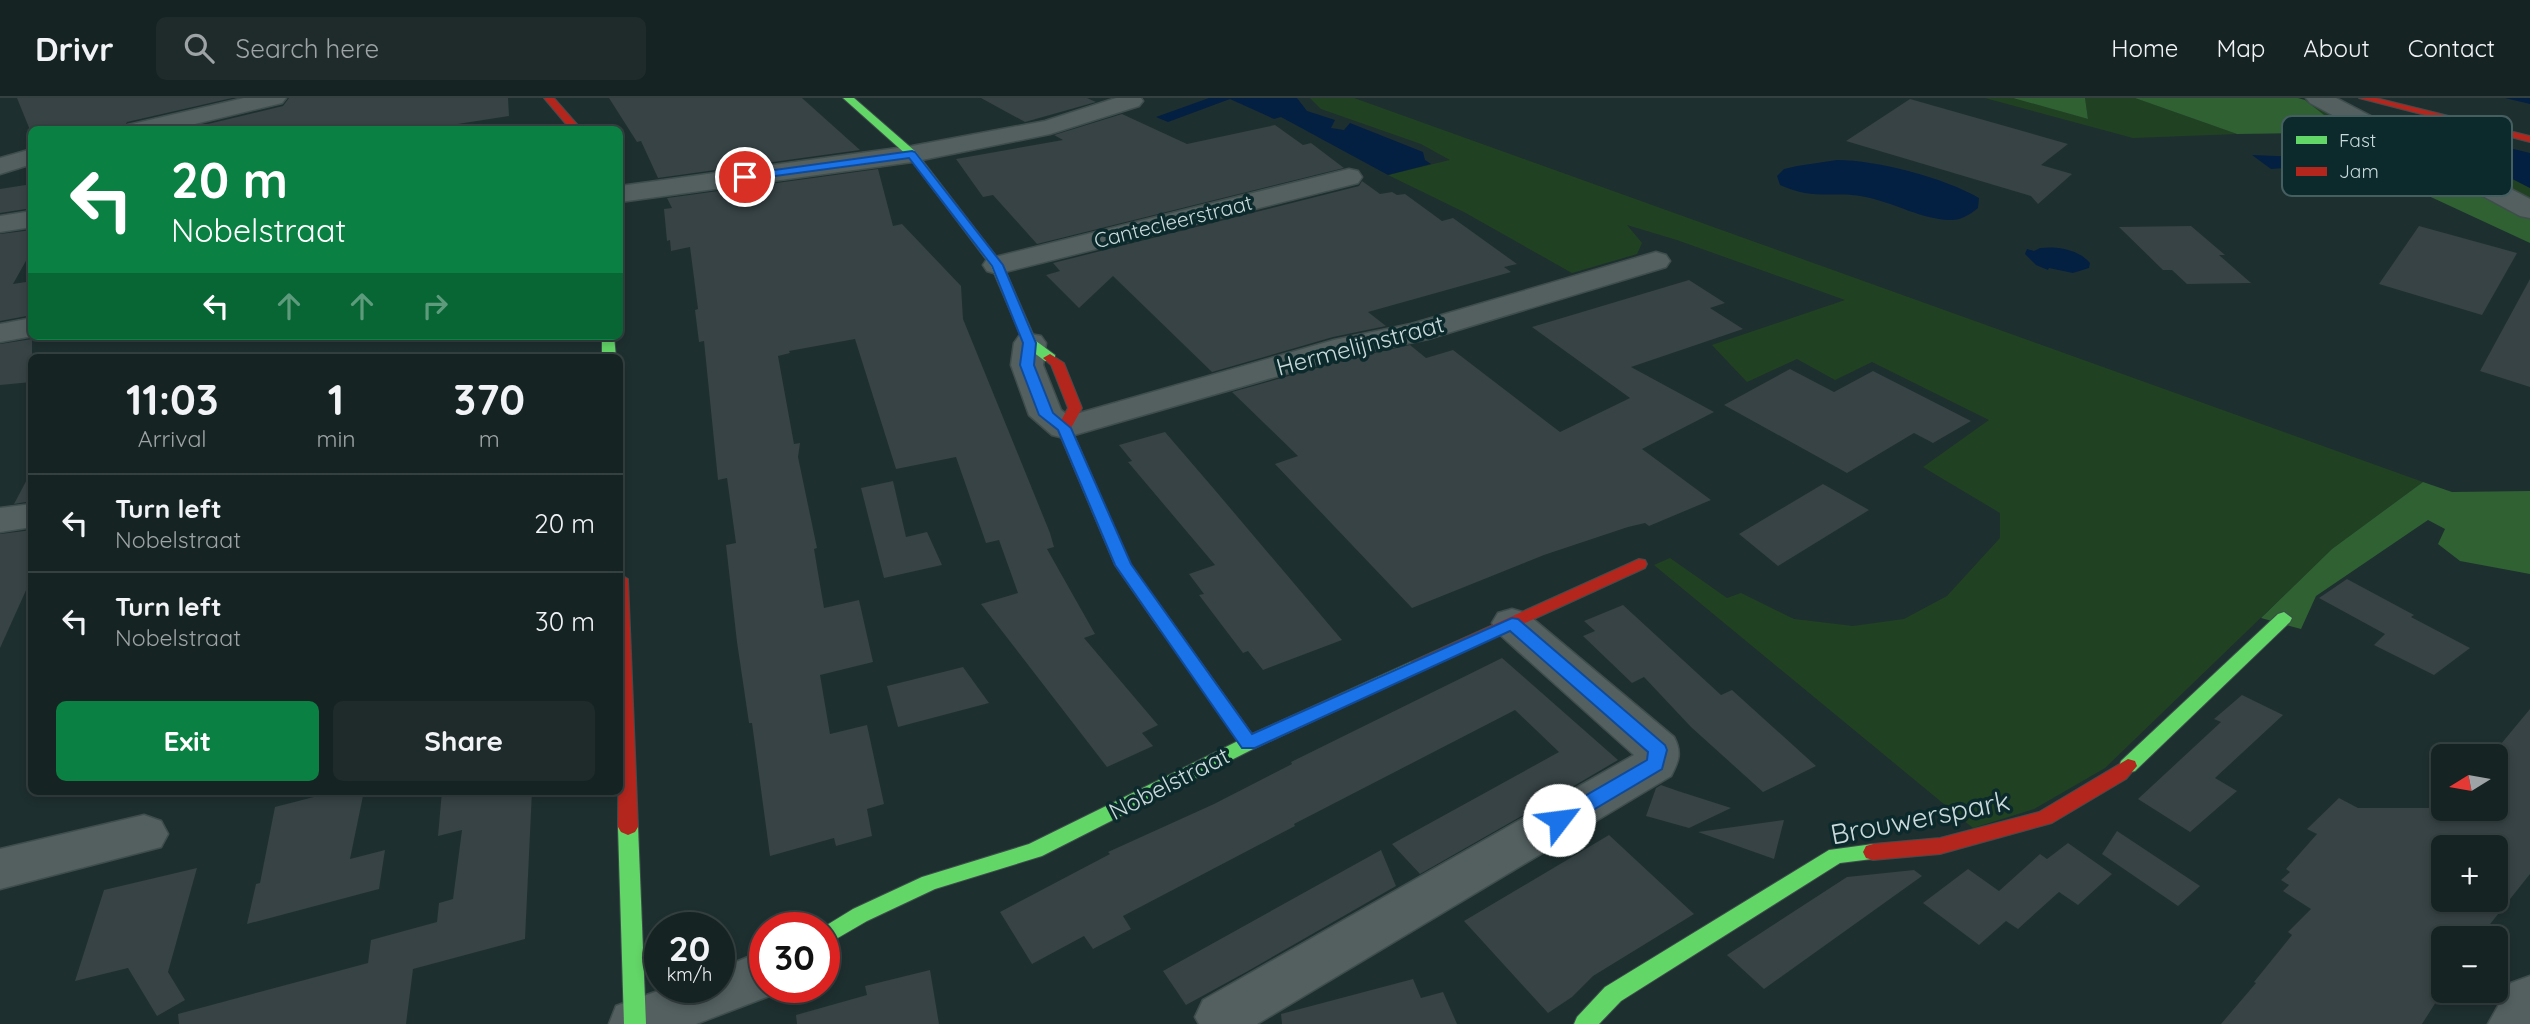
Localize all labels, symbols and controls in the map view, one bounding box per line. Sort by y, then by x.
search box [156,17,646,80]
text: Drivr [35,28,114,69]
icon: search [180,29,218,67]
text: Search here [236,32,379,65]
text: Home [2111,33,2178,63]
text: Map [2216,33,2265,63]
text: About [2303,33,2370,63]
text: Contact [2408,33,2495,63]
legend [2282,116,2512,196]
text: Fast [2339,128,2376,152]
pin [715,147,775,207]
text: 20 m [171,149,288,210]
icon: left [56,154,147,245]
icon: arrive [726,158,764,196]
text: Jam [2339,159,2379,183]
street label: Cantecleerstraat [1091,189,1255,253]
text: Nobelstraat [171,210,346,250]
icon: left [197,287,235,325]
icon: ahead [270,287,308,325]
icon: ahead [343,287,381,325]
icon: right [416,287,454,325]
street label: Hermelijnstraat [1273,308,1447,382]
text: 11:03 [126,373,218,426]
text: 1 [328,373,344,426]
text: 370 [454,373,525,426]
text: Arrival [138,424,207,453]
text: min [316,424,356,453]
text: m [479,424,500,453]
text: Turn left [115,492,222,525]
icon: left [56,504,94,542]
text: 20 m [534,507,595,540]
text: Nobelstraat [115,525,241,554]
text: Turn left [115,590,222,623]
icon: left [56,602,94,640]
text: 30 m [535,605,595,638]
text: Nobelstraat [115,623,241,652]
button: Exit [56,701,319,781]
button: Share [333,701,595,781]
street label: Nobelstraat [1104,740,1234,826]
north arrow [2431,744,2508,821]
map controls [2431,744,2508,1003]
street label: Brouwerspark [1827,782,2013,852]
position arrow [1522,783,1596,857]
button: + [2431,835,2508,912]
speed limit sign: 30 [749,912,840,1003]
text: 20 [669,926,710,970]
button: − [2431,926,2508,1003]
text: km/h [667,963,712,986]

